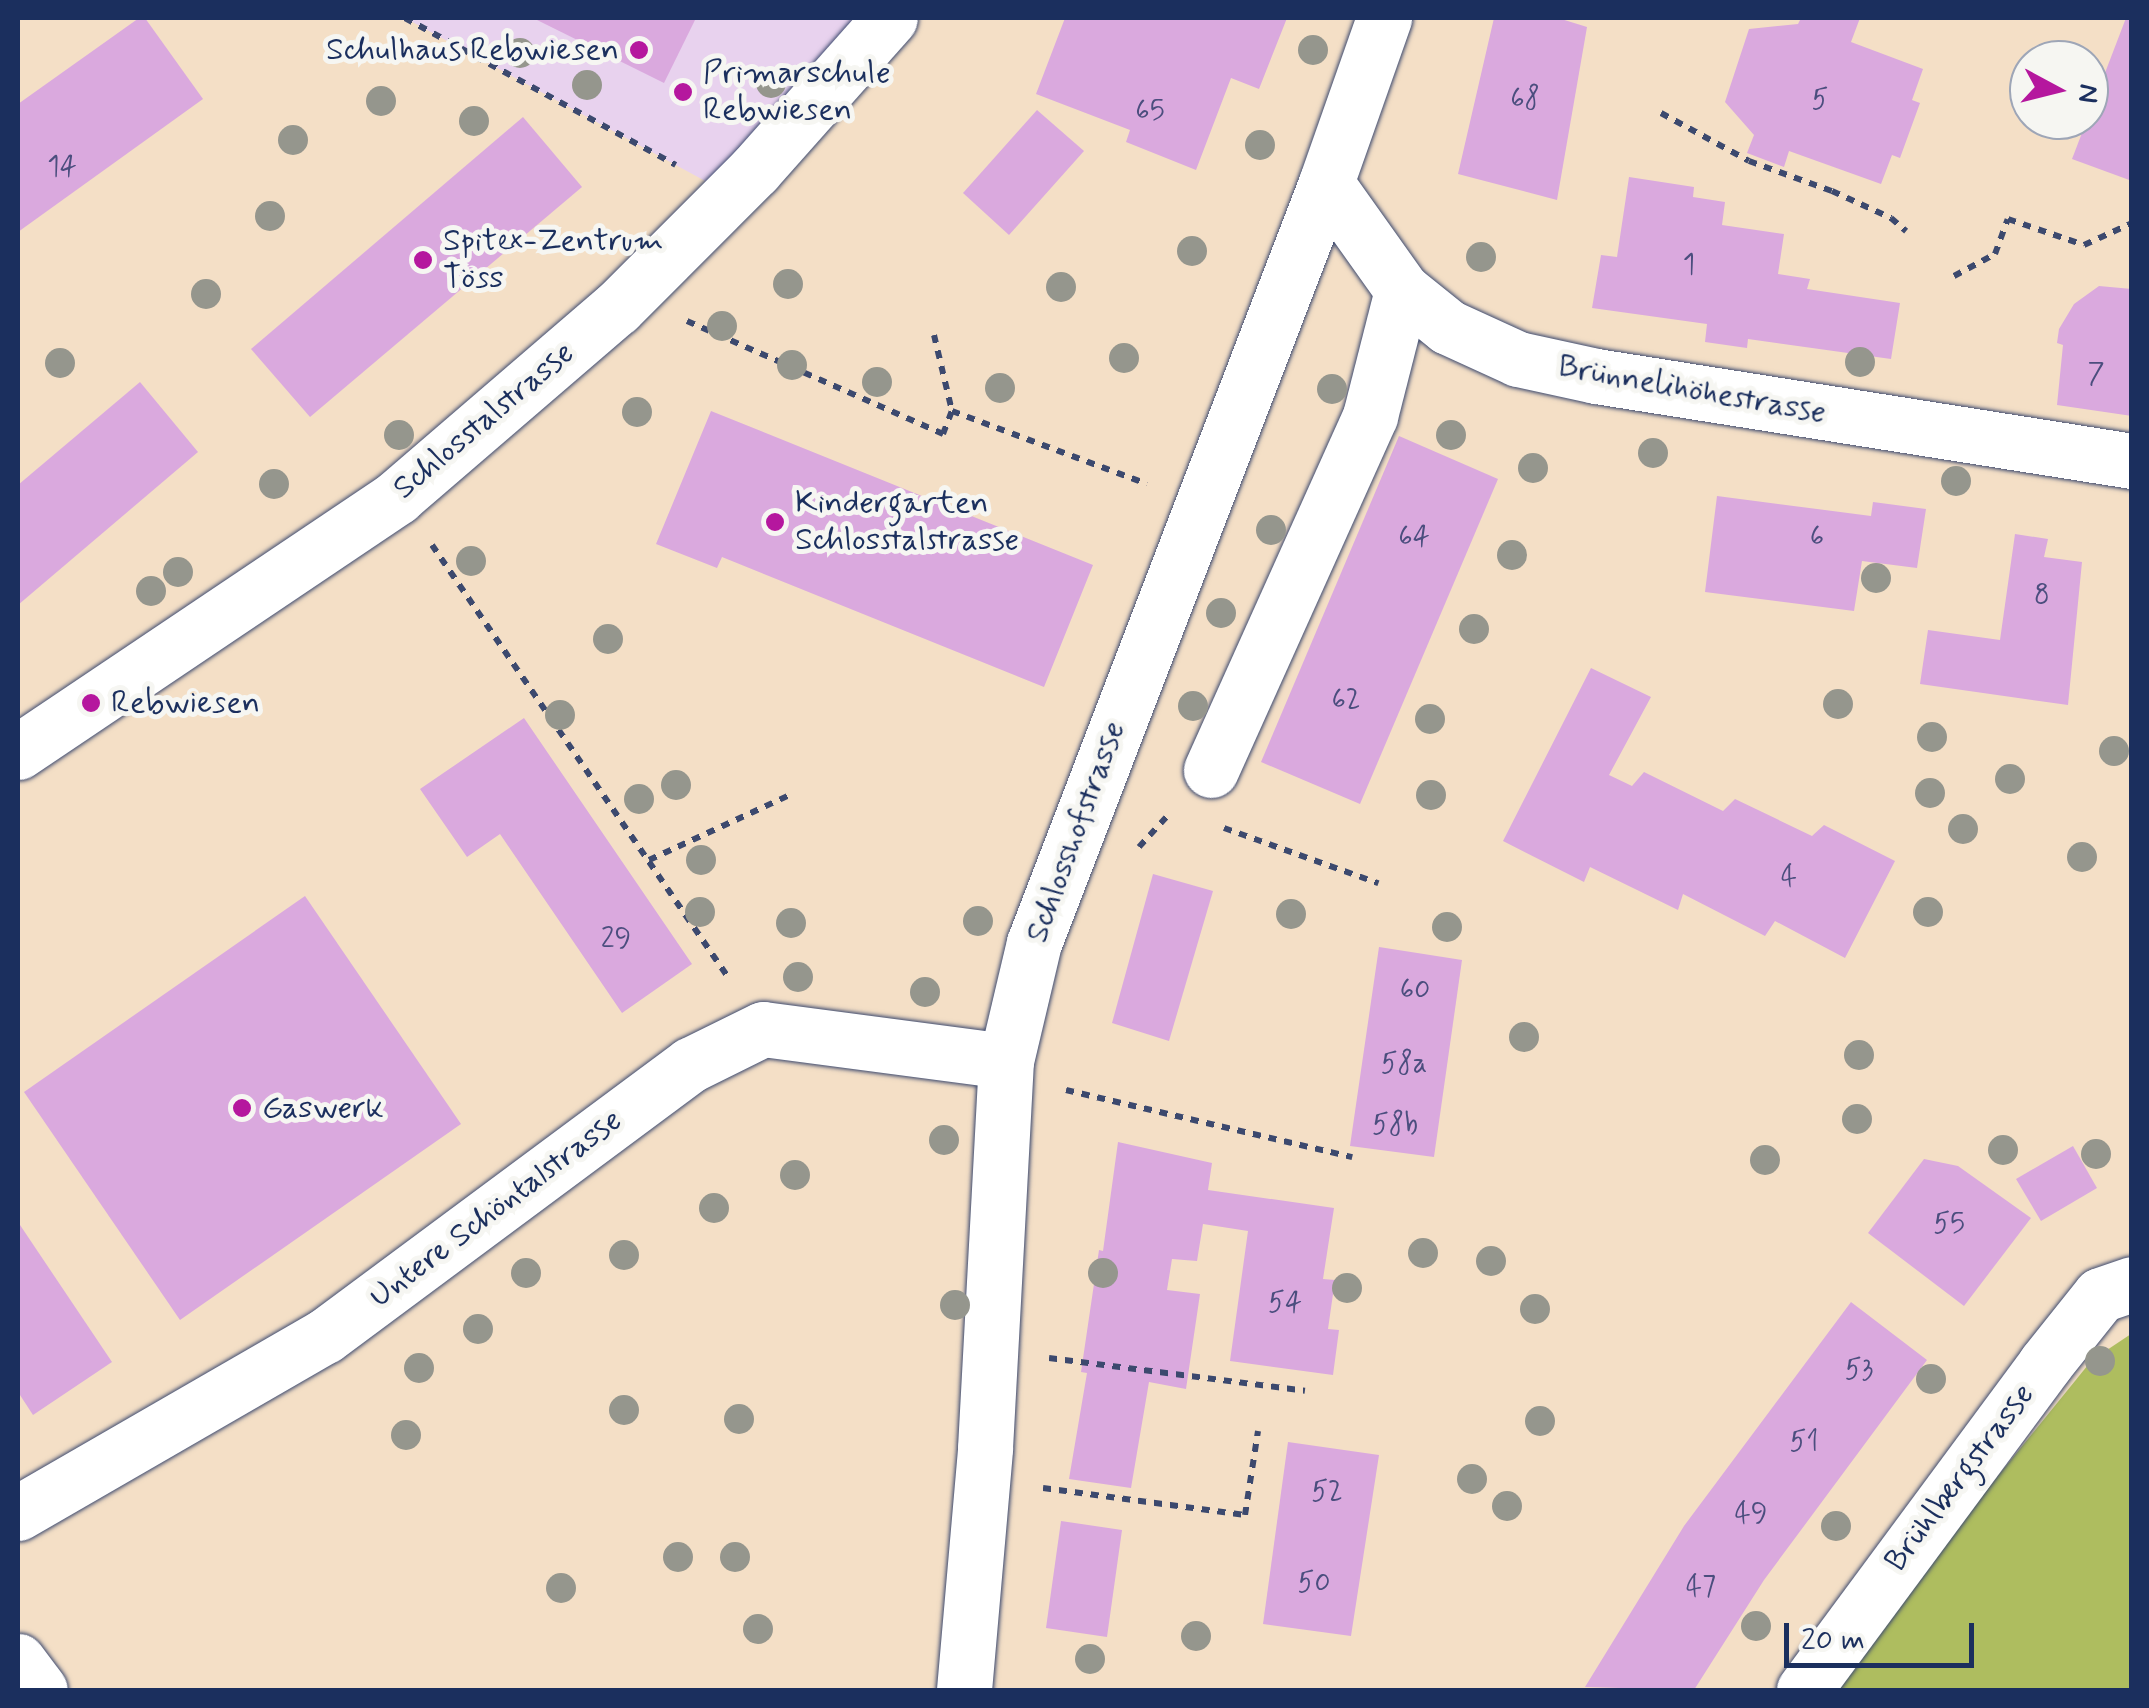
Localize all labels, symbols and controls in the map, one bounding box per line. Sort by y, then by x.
place label: Schulhaus Rebwiesen [326,31,619,69]
marker: Schulhaus Rebwiesen [628,39,650,61]
north arrow [2009,40,2109,140]
place label: Primarschule Rebwiesen [703,55,891,130]
marker: Primarschule Rebwiesen [672,81,694,103]
text: N [2068,82,2107,105]
house number: 68 [1510,83,1540,117]
house number: 5 [1812,84,1828,118]
house number: 65 [1135,95,1165,129]
house number: 14 [47,151,77,185]
place label: Spitex-Zentrum Töss [443,223,664,298]
marker: Spitex-Zentrum Töss [412,249,434,271]
house number: 1 [1683,249,1695,283]
street label: Schlosstalstrasse [386,334,582,508]
street label: Brünnelihöhestrasse [1555,348,1829,432]
house number: 7 [2088,358,2104,392]
place label: Kindergarten Schlosstalstrasse [795,485,1019,560]
marker: Kindergarten Schlosstalstrasse [764,511,786,533]
house number: 64 [1398,521,1430,555]
house number: 6 [1810,521,1824,555]
house number: 8 [2034,579,2050,613]
place label: Rebwiesen [111,684,260,722]
house number: 62 [1331,684,1361,718]
marker: Rebwiesen [80,692,102,714]
street label: Schlosshofstrasse [1018,716,1134,948]
house number: 4 [1781,861,1797,895]
house number: 29 [601,923,631,957]
house number: 60 [1400,974,1430,1008]
house number: 58a [1381,1048,1427,1082]
place label: Gaswerk [262,1089,384,1127]
marker: Gaswerk [231,1097,253,1119]
street label: Untere Schöntalstrasse [362,1101,630,1317]
house number: 58b [1372,1109,1418,1143]
house number: 55 [1933,1208,1965,1242]
house number: 54 [1268,1287,1302,1321]
house number: 53 [1845,1354,1873,1388]
street label: Brühlbergstrasse [1877,1377,2043,1579]
house number: 51 [1790,1426,1818,1460]
house number: 52 [1311,1476,1343,1510]
house number: 49 [1735,1498,1767,1532]
house number: 50 [1298,1567,1330,1601]
house number: 47 [1686,1571,1716,1605]
scale bar [1789,1603,1979,1665]
text: 20 m [1801,1621,1865,1660]

